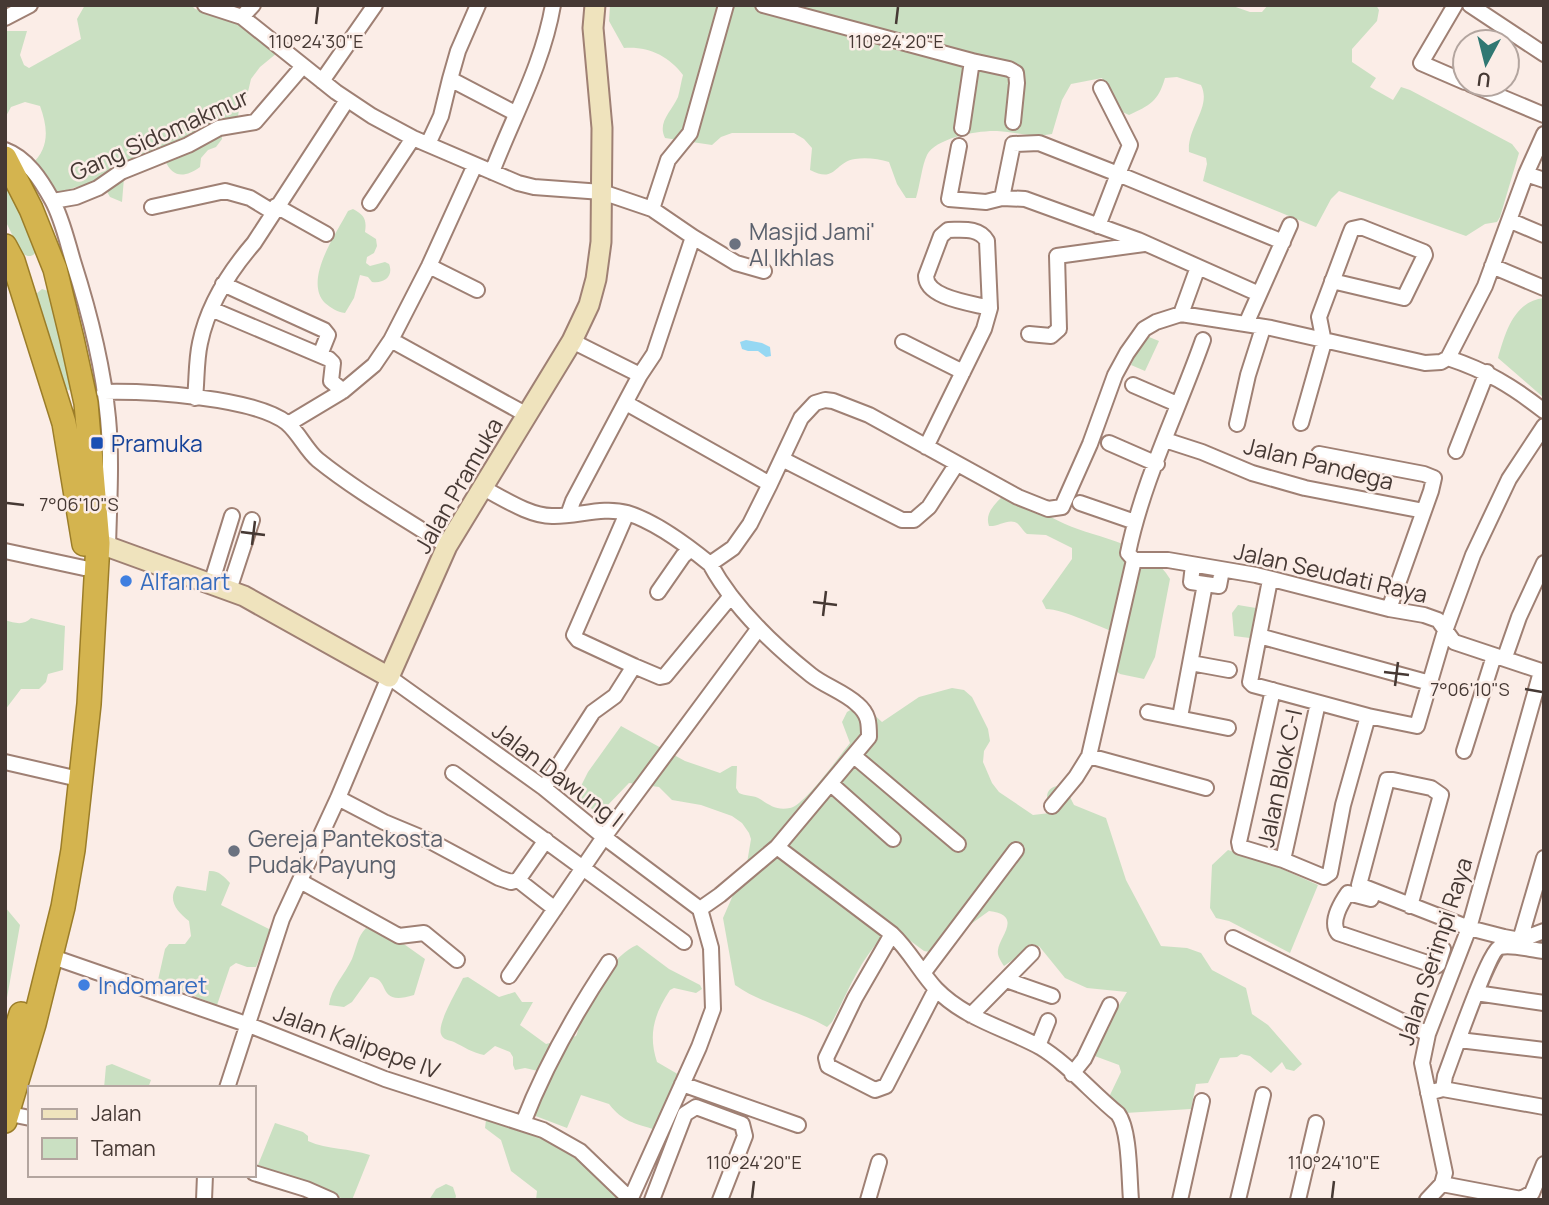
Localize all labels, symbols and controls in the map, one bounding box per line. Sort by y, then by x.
north arrow [1451,28,1521,98]
text: 110°24'30"E [268,29,364,53]
text: 110°24'20"E [848,29,944,53]
text: U [1476,66,1492,94]
street label: Gang Sidomakmur [64,80,254,188]
place label: Masjid Jami' Al Ikhlas [749,215,875,273]
marker: Masjid Jami' Al Ikhlas [727,236,743,252]
street label: Jalan Pramuka [406,411,510,559]
place label: Pramuka [111,427,203,459]
street label: Jalan Pandega [1241,429,1397,497]
marker: Pramuka [89,435,105,451]
text: 7°06'10"S [39,492,119,516]
street label: Jalan Seudati Raya [1231,534,1431,610]
place label: Alfamart [140,565,230,597]
marker: Alfamart [118,573,134,589]
text: 7°06'10"S [1430,677,1510,701]
street label: Jalan Blok C-I [1249,706,1309,850]
street label: Jalan Dawung I [486,714,630,834]
place label: Gereja Pantekosta Pudak Payung [248,822,443,880]
marker: Gereja Pantekosta Pudak Payung [226,843,242,859]
street label: Jalan Serimpi Raya [1389,853,1479,1049]
place label: Indomaret [98,969,207,1001]
marker: Indomaret [76,977,92,993]
street label: Jalan Kalipepe IV [269,996,445,1086]
legend [28,1086,256,1177]
text: Jalan [91,1099,141,1127]
text: Taman [91,1134,156,1162]
text: 110°24'20"E [706,1150,802,1174]
text: 110°24'10"E [1288,1150,1380,1174]

